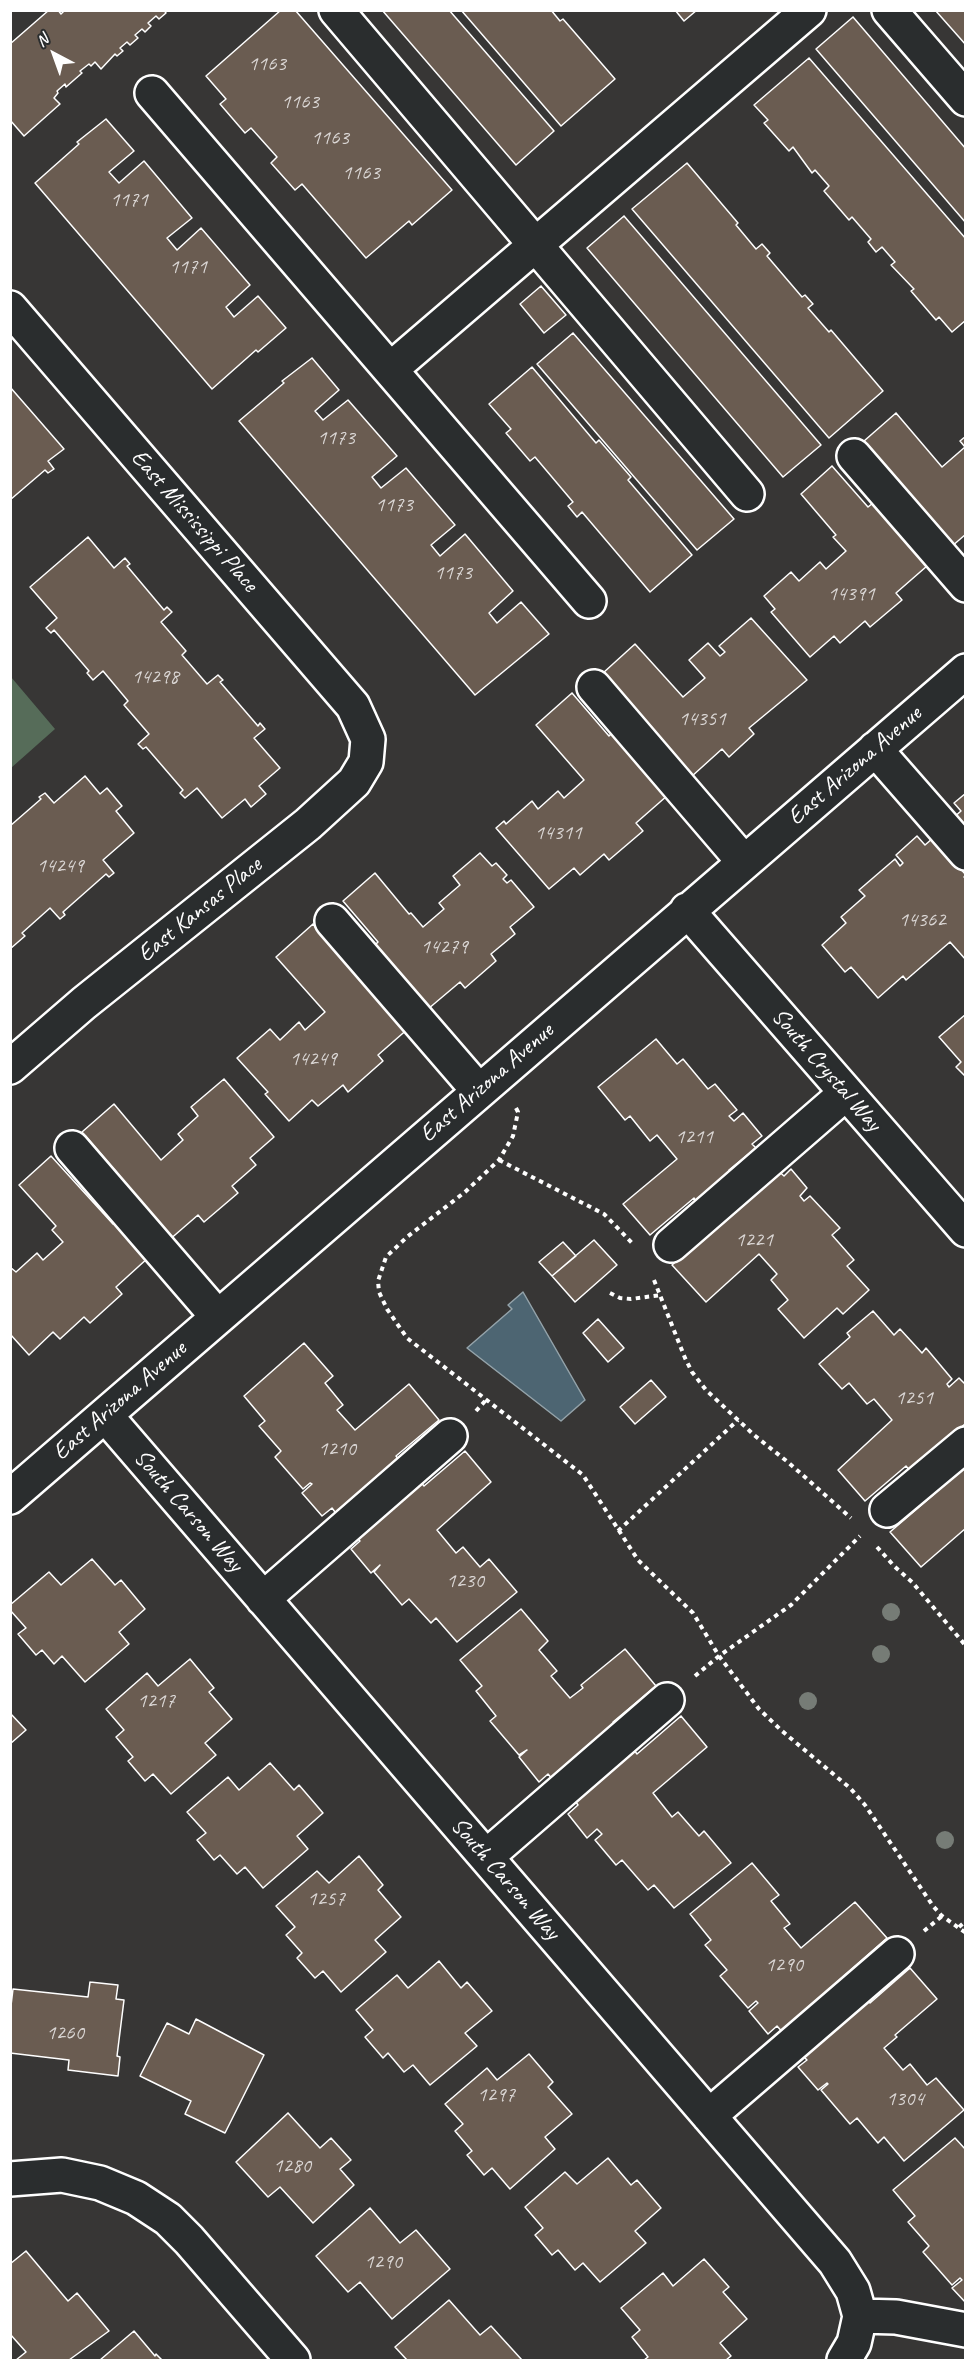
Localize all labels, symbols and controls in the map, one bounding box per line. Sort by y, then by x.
north arrow [24,24,84,84]
text: N [32,30,52,51]
house number: 1163 [248,51,286,77]
house number: 1163 [281,89,319,115]
house number: 1163 [311,125,349,151]
house number: 1163 [342,160,380,186]
house number: 1171 [110,187,148,213]
house number: 1171 [169,254,207,280]
house number: 1173 [317,425,355,451]
street label: East Mississippi Place [124,444,264,598]
house number: 1173 [375,492,413,518]
house number: 1173 [434,560,472,586]
house number: 14391 [827,581,875,607]
house number: 14298 [131,664,179,690]
street label: East Arizona Avenue [782,700,928,832]
house number: 14351 [678,706,726,732]
house number: 14311 [534,820,582,846]
street label: East Kansas Place [132,851,268,969]
house number: 14249 [36,853,84,879]
house number: 14362 [898,907,946,933]
house number: 14279 [420,934,468,960]
street label: South Crystal Way [765,1003,887,1137]
street label: East Arizona Avenue [414,1017,560,1149]
house number: 14249 [289,1046,337,1072]
house number: 1211 [675,1124,713,1150]
house number: 1221 [735,1227,773,1253]
street label: East Arizona Avenue [47,1335,193,1467]
house number: 1251 [895,1385,933,1411]
house number: 1210 [318,1436,356,1462]
street label: South Carson Way [127,1444,249,1578]
house number: 1230 [446,1568,484,1594]
house number: 1217 [137,1688,175,1714]
street label: South Carson Way [444,1812,566,1946]
house number: 1257 [307,1886,345,1912]
house number: 1290 [765,1952,803,1978]
house number: 1260 [46,2020,84,2046]
house number: 1297 [477,2082,515,2108]
house number: 1304 [886,2086,924,2112]
house number: 1280 [273,2153,311,2179]
house number: 1290 [364,2249,402,2275]

